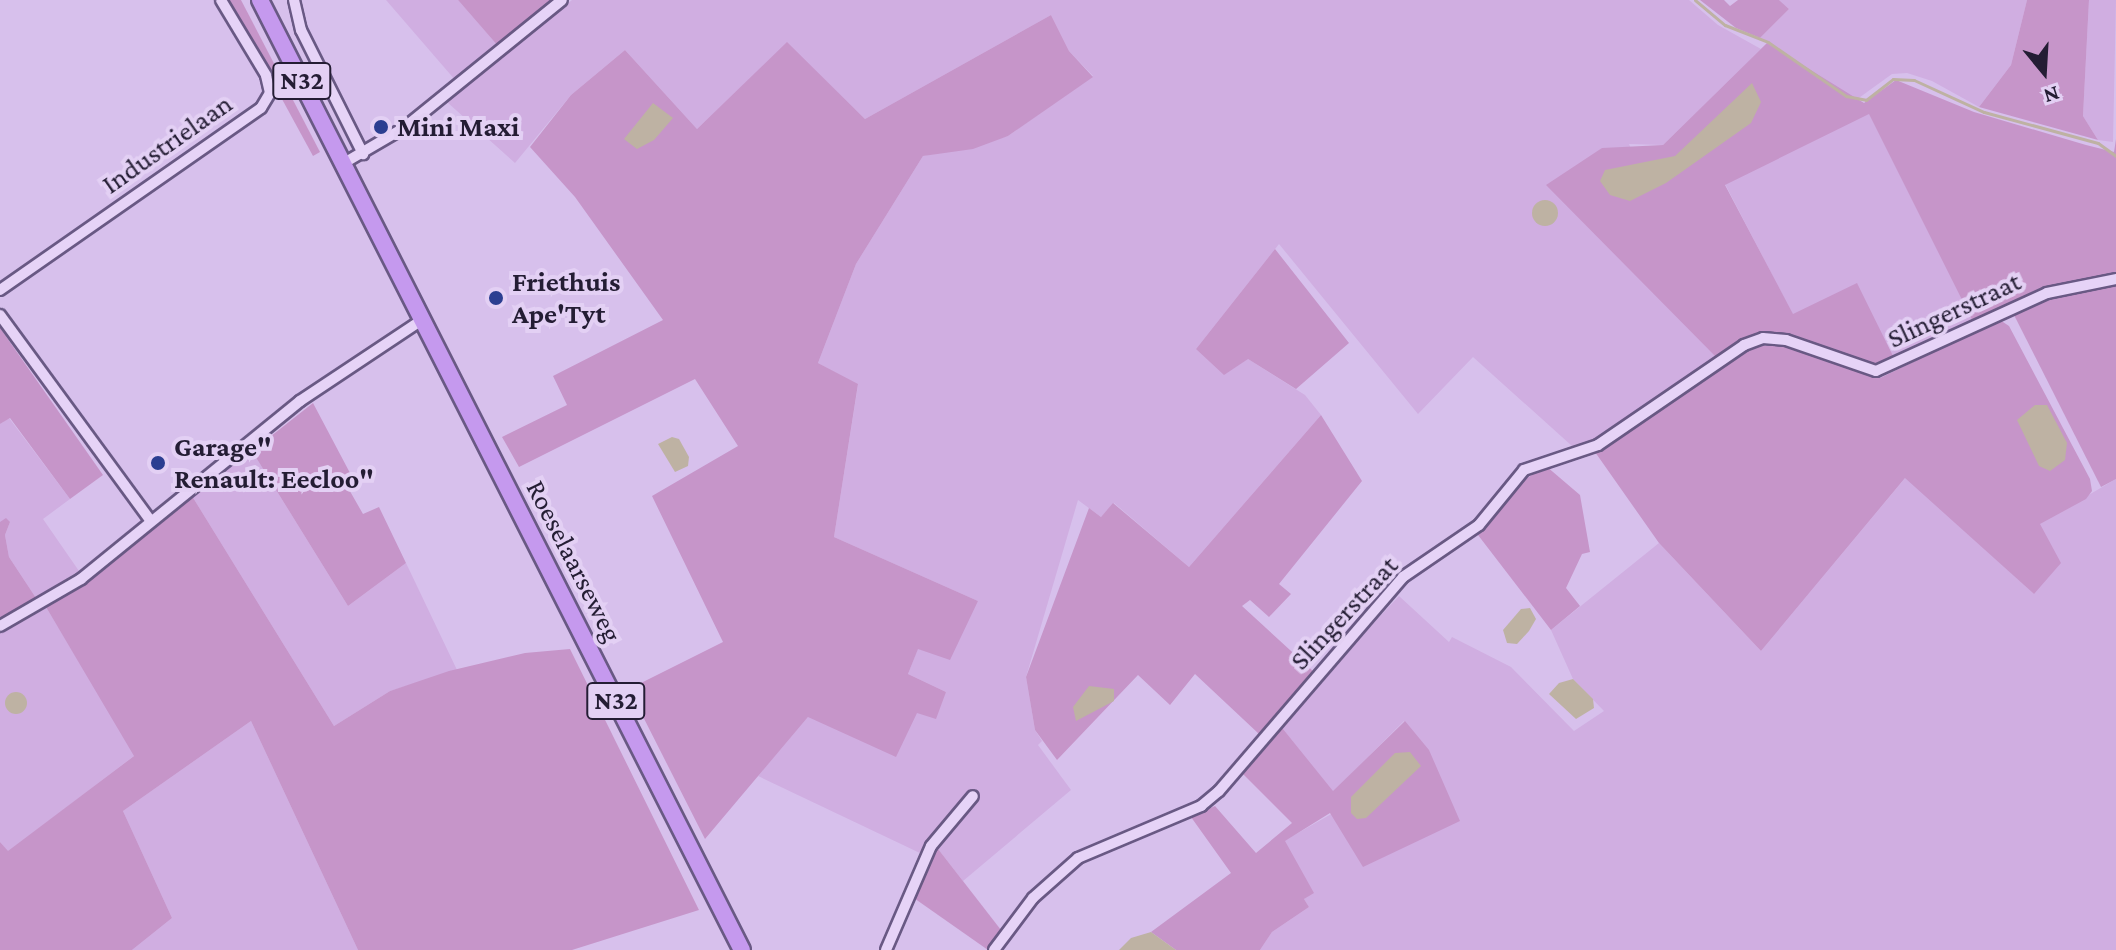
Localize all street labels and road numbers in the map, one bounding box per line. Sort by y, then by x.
road number: N32 [272,59,332,103]
street label: Industrielaan [95,87,239,201]
street label: Slingerstraat [1882,265,2026,355]
street label: Roeselaarseweg [519,474,629,648]
street label: Slingerstraat [1283,549,1405,677]
road number: N32 [586,679,646,723]

